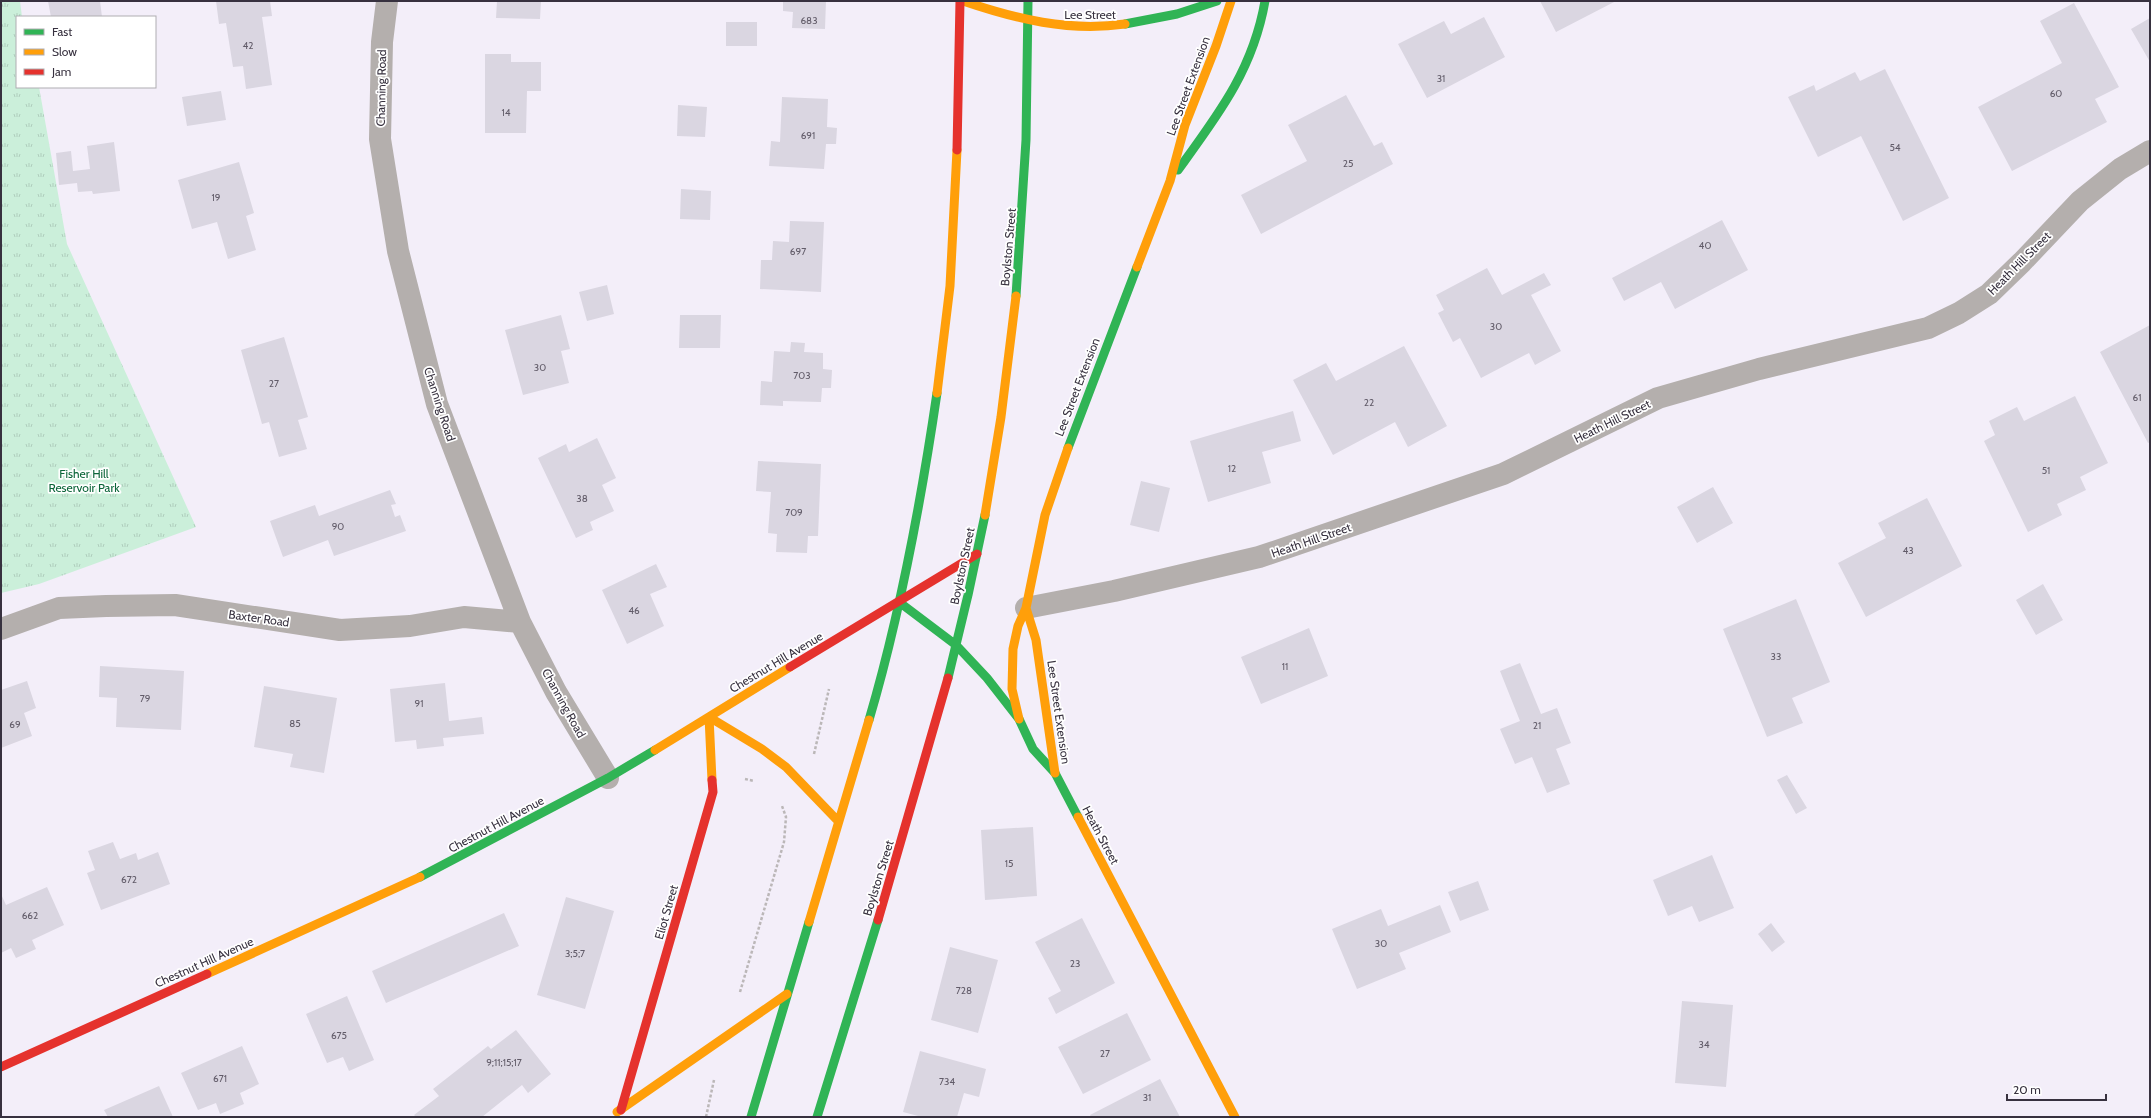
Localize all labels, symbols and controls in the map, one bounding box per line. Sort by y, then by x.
street label: Lee Street [1064,7,1116,22]
house number: 683 [800,14,818,27]
legend [16,16,156,88]
text: Fast [52,24,72,39]
street label: Lee Street Extension [1163,34,1213,138]
house number: 42 [242,39,254,52]
text: Slow [52,44,77,59]
street label: Channing Road [373,49,389,127]
text: Jam [51,64,71,79]
house number: 31 [1437,72,1445,85]
house number: 60 [2050,87,2062,100]
house number: 14 [501,106,511,119]
house number: 691 [801,129,815,142]
house number: 54 [1889,141,1901,154]
house number: 25 [1343,157,1353,170]
house number: 19 [212,191,221,204]
street label: Boylston Street [997,207,1019,287]
street label: Heath Hill Street [1984,228,2054,298]
house number: 40 [1699,239,1711,252]
house number: 697 [790,245,806,258]
house number: 30 [1490,320,1502,333]
street label: Lee Street Extension [1051,335,1103,438]
house number: 30 [534,361,546,374]
street label: Channing Road [421,365,459,443]
house number: 703 [793,369,811,382]
house number: 27 [269,377,279,390]
house number: 61 [2133,391,2141,404]
house number: 22 [1364,396,1374,409]
street label: Heath Hill Street [1571,396,1653,446]
house number: 12 [1228,462,1236,475]
house number: 51 [2042,464,2050,477]
park label: Fisher Hill Reservoir Park [48,466,120,495]
house number: 38 [576,492,588,505]
house number: 709 [785,506,803,519]
street label: Heath Hill Street [1269,519,1353,561]
house number: 90 [332,520,344,533]
street label: Boylston Street [947,526,977,606]
house number: 43 [1902,544,1914,557]
house number: 46 [628,604,640,617]
street label: Baxter Road [228,606,290,630]
street label: Chestnut Hill Avenue [727,628,825,696]
house number: 33 [1771,650,1781,663]
street label: Lee Street Extension [1044,659,1074,765]
house number: 11 [1282,660,1288,673]
street label: Channing Road [539,666,589,740]
house number: 79 [140,692,151,705]
house number: 91 [415,697,423,710]
house number: 85 [289,717,301,730]
house number: 69 [9,718,21,731]
house number: 21 [1533,719,1541,732]
street label: Chestnut Hill Avenue [446,792,546,856]
street label: Heath Street [1079,803,1123,867]
street label: Boylston Street [859,838,897,918]
house number: 15 [1005,857,1013,870]
house number: 672 [121,873,137,886]
street label: Eliot Street [651,883,681,941]
house number: 662 [22,909,38,922]
street label: Chestnut Hill Avenue [152,934,256,990]
house number: 30 [1375,937,1387,950]
house number: 3;5;7 [565,947,585,960]
house number: 23 [1070,957,1080,970]
house number: 728 [956,984,972,997]
house number: 675 [331,1029,347,1042]
house number: 34 [1698,1038,1710,1051]
house number: 27 [1100,1047,1110,1060]
house number: 9;11;15;17 [486,1056,522,1069]
house number: 671 [213,1072,227,1085]
house number: 734 [939,1075,955,1088]
scale bar [2007,1076,2106,1102]
text: 20 m [2013,1082,2041,1097]
house number: 31 [1143,1091,1151,1104]

